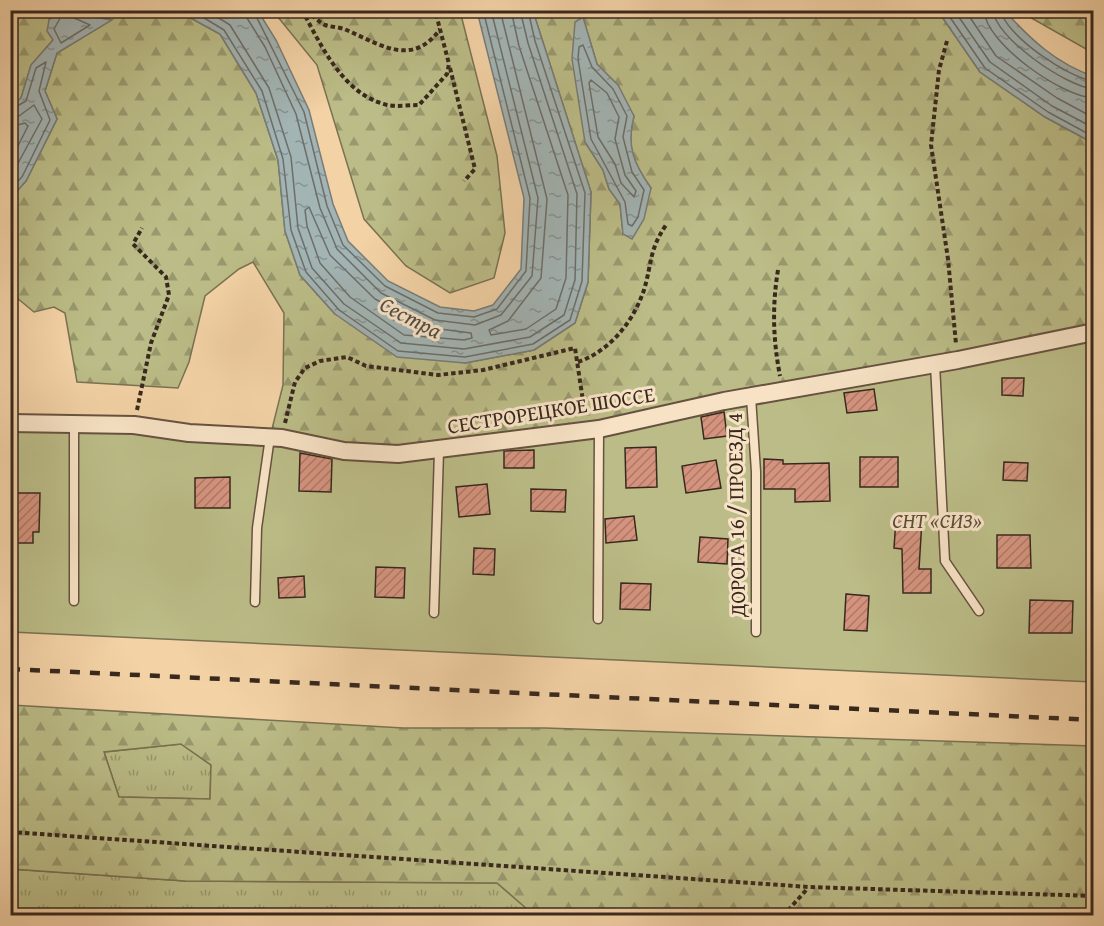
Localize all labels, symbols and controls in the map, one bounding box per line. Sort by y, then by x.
water label: Сестра [375,288,447,346]
street label: СЕСТРОРЕЦКОЕ ШОССЕ [445,378,657,442]
street label: ДОРОГА 16 / ПРОЕЗД 4 [719,413,753,618]
park label: СНТ «СИЗ» [892,505,982,536]

